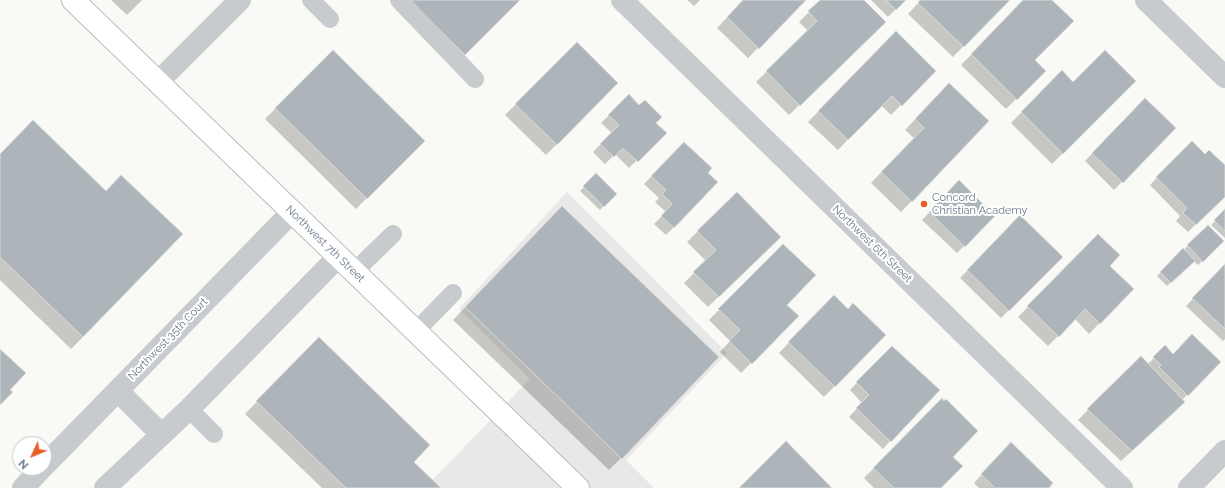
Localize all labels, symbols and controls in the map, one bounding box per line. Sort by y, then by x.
place label: Concord Christian Academy [932,191,1027,217]
marker: Concord Christian Academy [919,199,929,209]
street label: Northwest 7th Street [283,203,367,285]
street label: Northwest 6th Street [829,203,915,285]
street label: Northwest 35th Court [125,295,211,383]
north arrow [12,436,52,476]
text: N [16,456,31,472]

